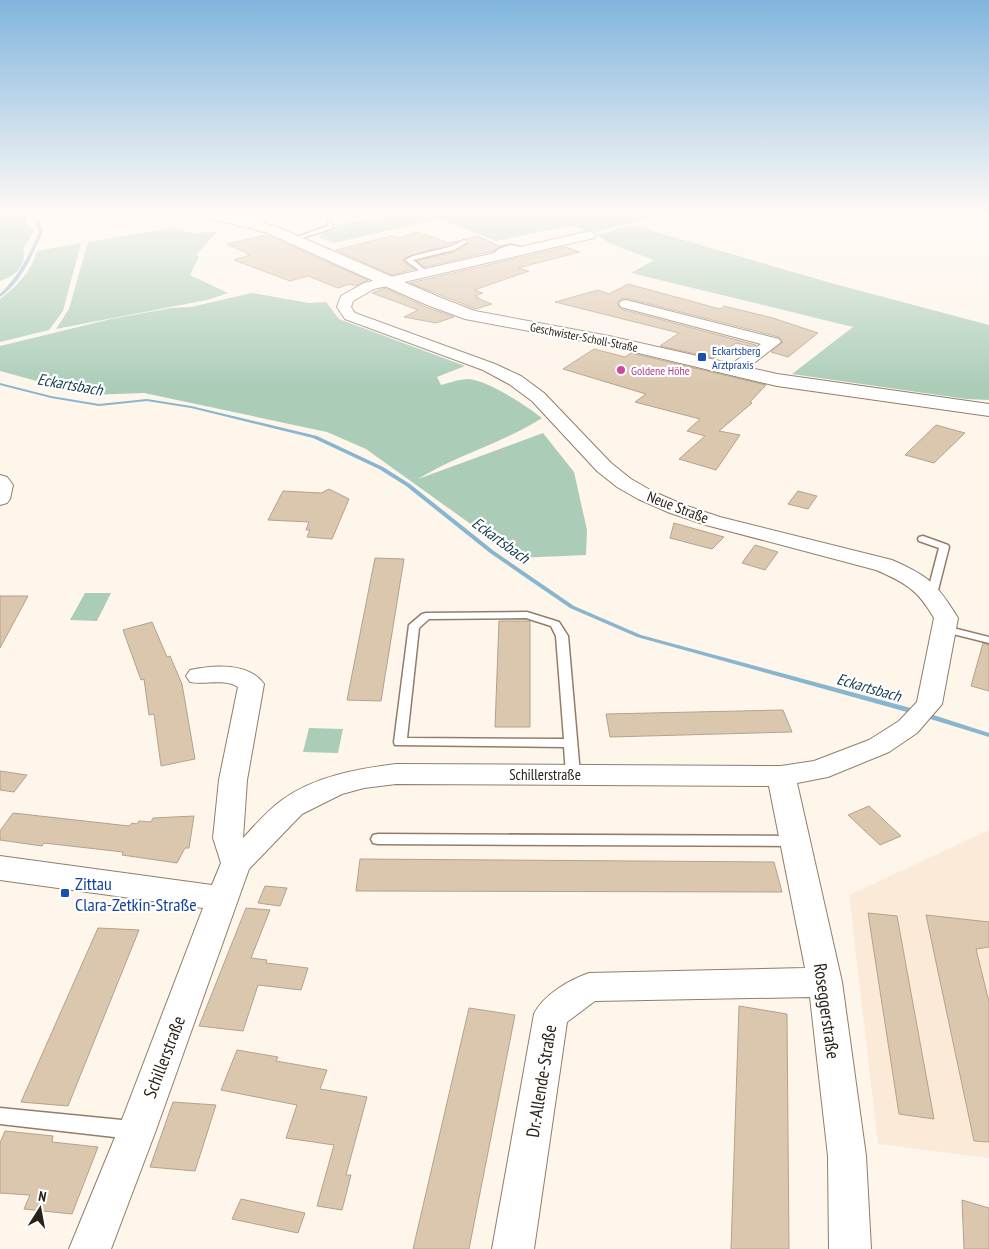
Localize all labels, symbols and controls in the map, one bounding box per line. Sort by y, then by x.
street label: Geschwister-Scholl-Straße [529,319,639,355]
place label: Eckartsberg Arztpraxis [712,343,760,372]
marker: Eckartsberg Arztpraxis [696,351,708,363]
place label: Goldene Höhe [631,363,690,378]
marker: Goldene Höhe [615,364,627,376]
water label: Eckartsbach [36,368,105,400]
street label: Neue Straße [645,487,711,527]
water label: Eckartsbach [468,513,534,568]
water label: Eckartsbach [835,668,904,706]
street label: Schillerstraße [509,765,581,784]
place label: Zittau Clara-Zetkin-Straße [75,872,197,916]
marker: Zittau Clara-Zetkin-Straße [59,887,71,899]
street label: Roseggerstraße [809,962,845,1060]
street label: Schillerstraße [138,1013,190,1101]
street label: Dr.-Allende-Straße [521,1023,561,1139]
north arrow [15,1184,65,1234]
text: N [37,1187,48,1206]

